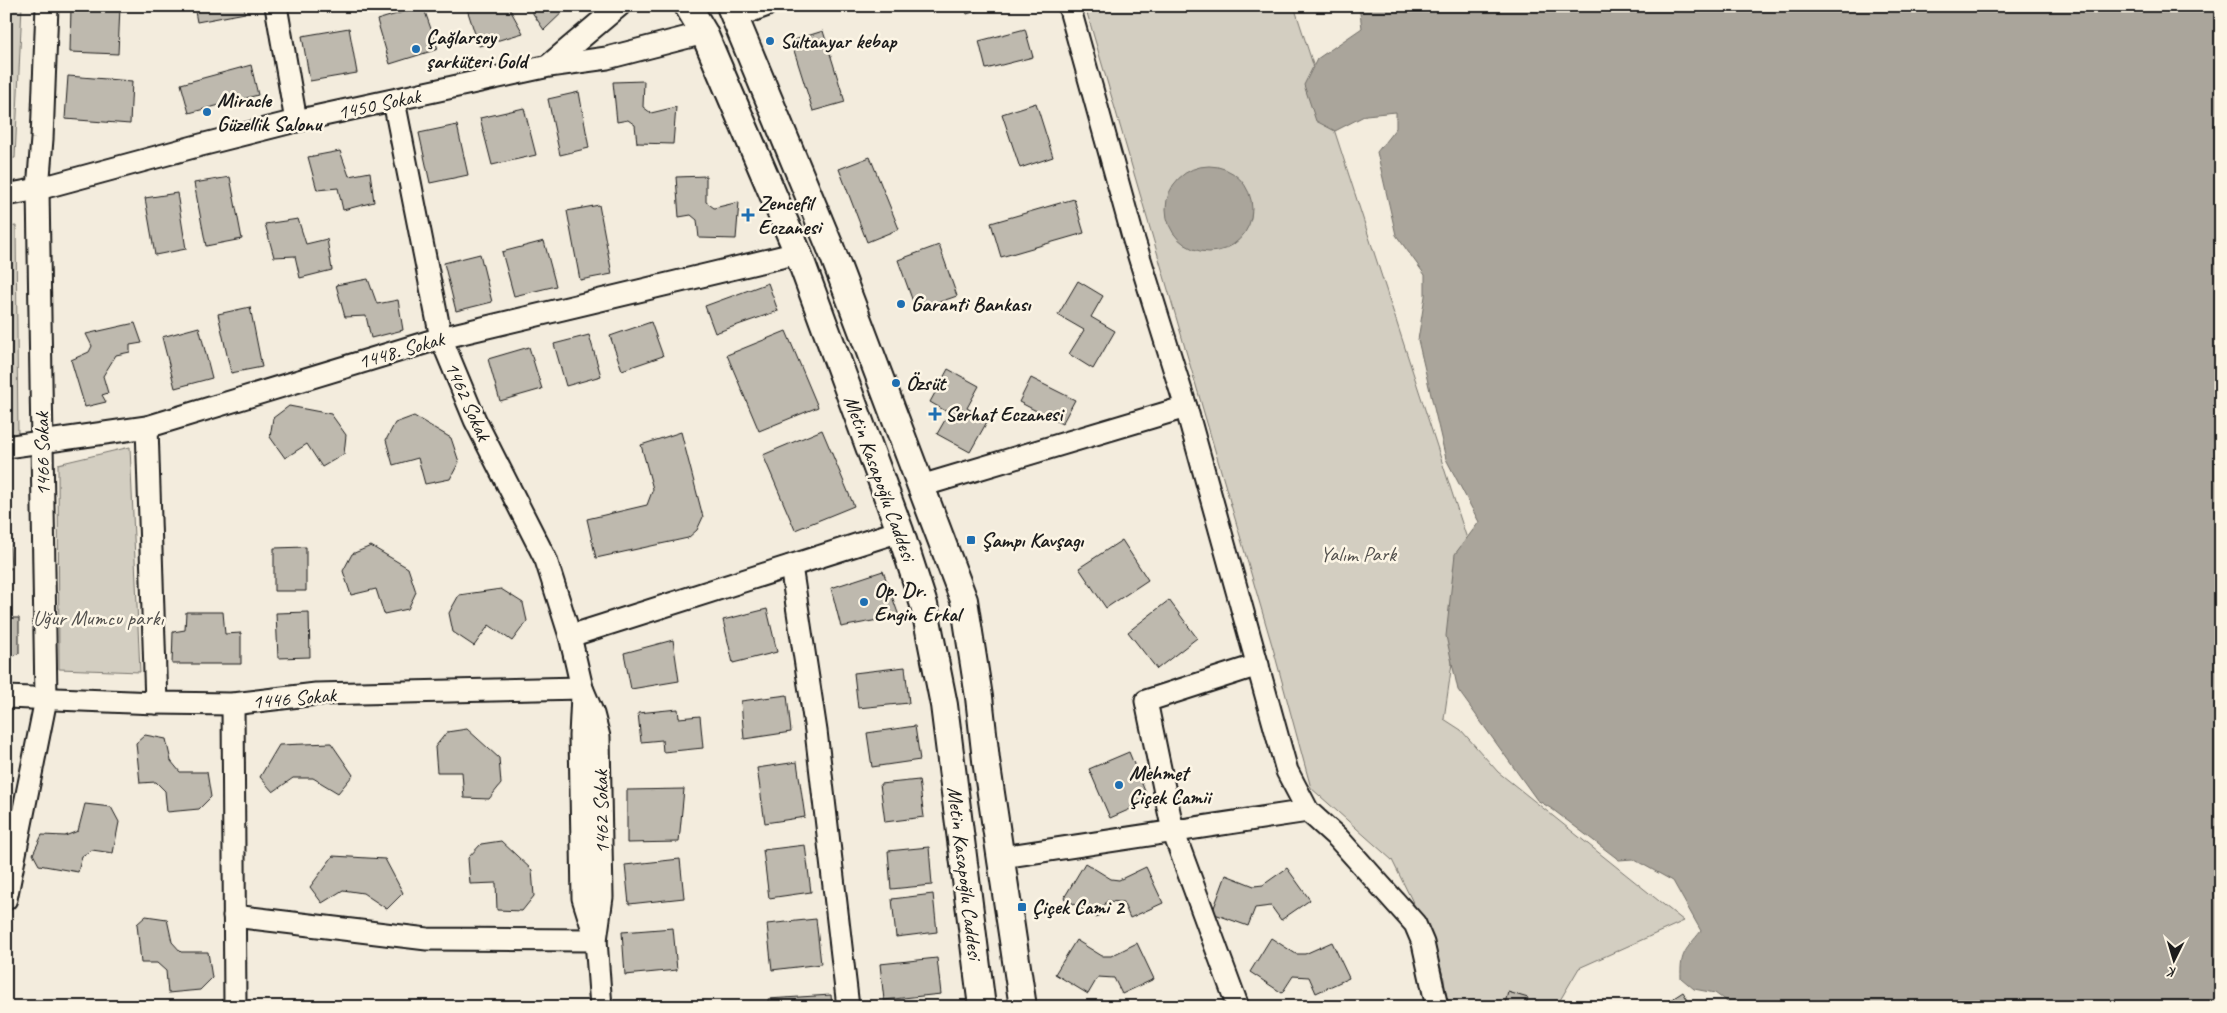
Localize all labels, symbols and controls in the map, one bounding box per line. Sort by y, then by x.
place label: Çağlarsoy şarküteri Gold [426,24,530,74]
place label: Sultanyar kebap [780,28,898,54]
marker: Sultanyar kebap [764,35,776,47]
marker: Çağlarsoy şarküteri Gold [410,43,422,55]
street label: 1450 Sokak [335,82,424,125]
place label: Miracle Güzellik Salonu [217,87,323,137]
marker: Miracle Güzellik Salonu [201,106,213,118]
place label: Zencefil Eczanesi [758,190,824,240]
marker: Zencefil Eczanesi [742,209,754,221]
place label: Garanti Bankası [911,291,1032,317]
marker: Garanti Bankası [895,298,907,310]
street label: 1448. Sokak [355,325,448,375]
street label: 1462 Sokak [439,357,498,446]
place label: Özsüt [906,370,947,396]
marker: Özsüt [890,377,902,389]
street label: Metin Kasapoğlu Caddesi [838,392,923,567]
place label: Serhat Eczanesi [945,401,1065,427]
marker: Serhat Eczanesi [929,408,941,420]
street label: 1466 Sokak [28,410,56,496]
place label: Şampı Kavşagı [981,527,1085,553]
marker: Şampı Kavşagı [965,534,977,546]
park label: Yalım Park [1320,541,1397,567]
place label: Op. Dr. Engin Erkal [874,577,965,627]
marker: Op. Dr. Engin Erkal [858,596,870,608]
park label: Uğur Mumcu parkı [33,605,164,631]
street label: 1446 Sokak [251,681,338,715]
place label: Mehmet Çiçek Camii [1129,760,1213,810]
street label: 1462 Sokak [587,768,615,854]
marker: Mehmet Çiçek Camii [1113,779,1125,791]
street label: Metin Kasapoğlu Caddesi [941,785,989,964]
place label: Çiçek Cami 2 [1032,894,1126,920]
marker: Çiçek Cami 2 [1016,901,1028,913]
north arrow [2150,936,2200,986]
text: K [2166,963,2177,981]

